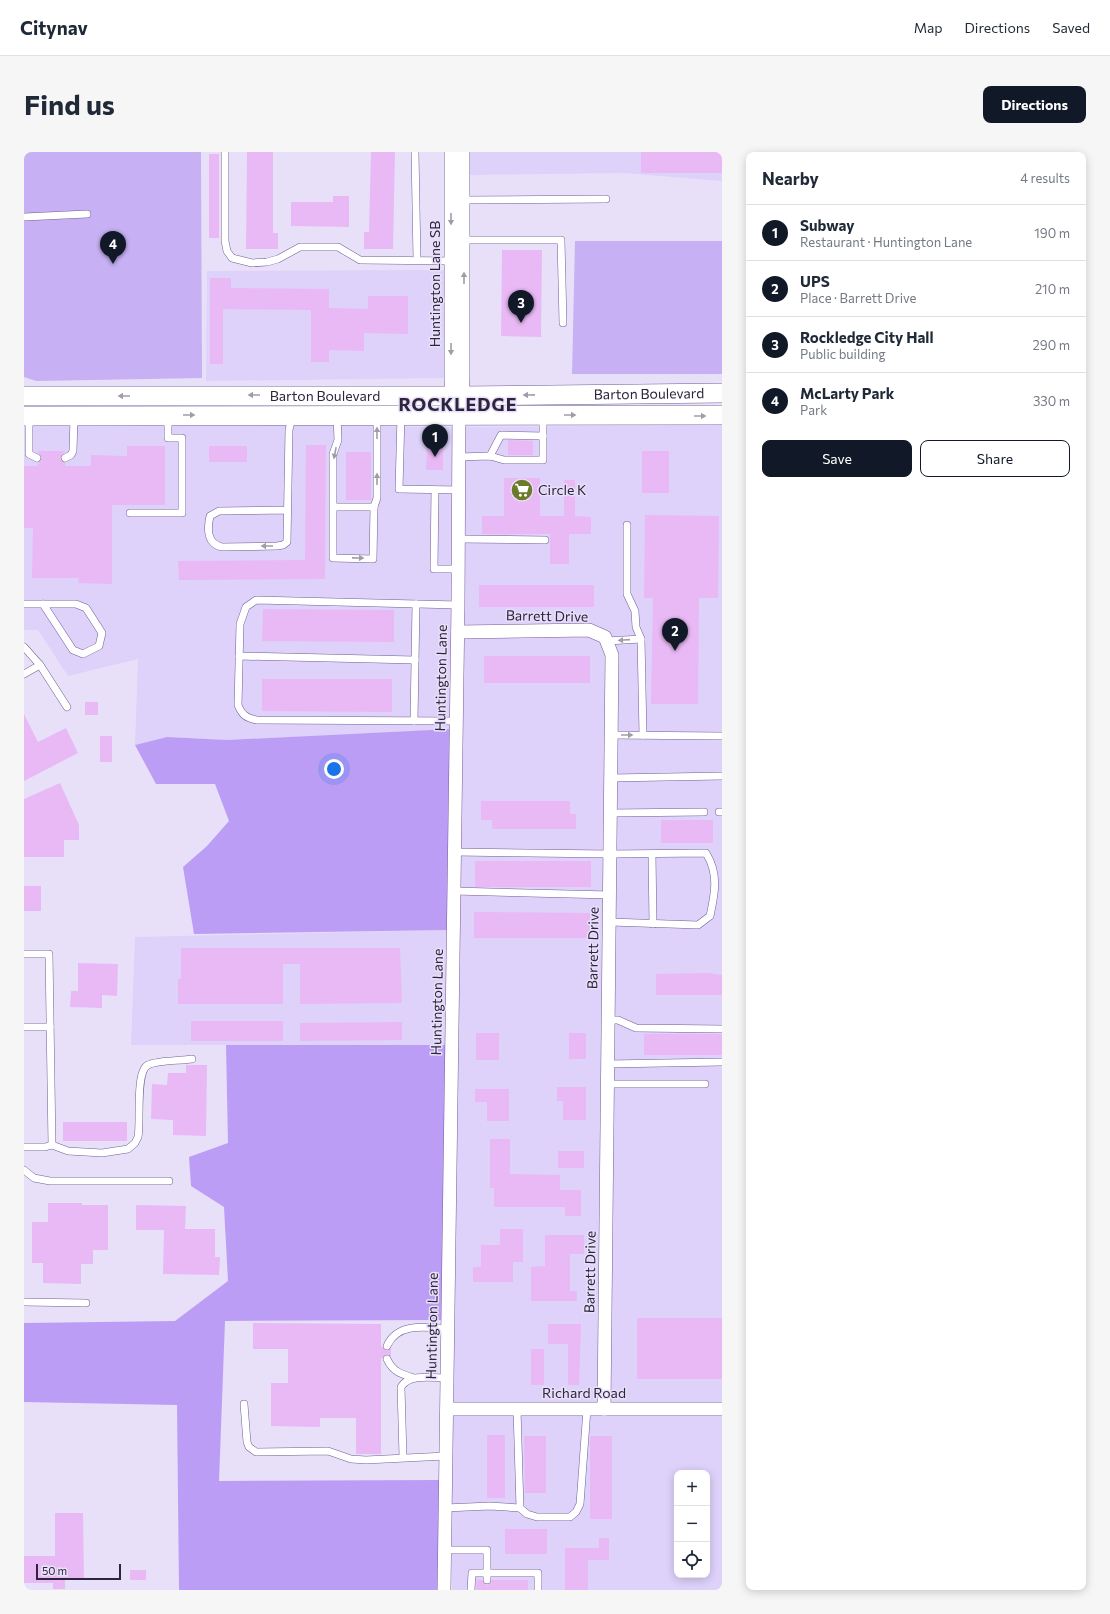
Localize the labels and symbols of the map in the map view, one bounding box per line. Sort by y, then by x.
one-way arrow [448,213,454,226]
street label: Huntington Lane SB [426,221,443,347]
pin: 4 [100,231,126,264]
one-way arrow [461,271,467,284]
pin: 3 [508,290,534,323]
one-way arrow [448,343,454,356]
street label: Barton Boulevard [594,384,704,402]
street label: Barton Boulevard [270,387,380,404]
one-way arrow [247,392,260,398]
one-way arrow [522,392,535,398]
one-way arrow [117,393,130,399]
district label: ROCKLEDGE [399,393,517,415]
one-way arrow [183,412,196,418]
one-way arrow [564,412,577,418]
one-way arrow [694,413,707,419]
pin: 1 [422,424,448,457]
one-way arrow [374,426,380,439]
one-way arrow [331,447,337,459]
one-way arrow [374,472,380,485]
supermarket icon: Circle K [509,477,535,503]
place label: Circle K [538,481,586,498]
one-way arrow [260,543,273,549]
one-way arrow [352,555,364,562]
street label: Barrett Drive [506,606,588,625]
pin: 2 [662,618,688,651]
street label: Huntington Lane [431,624,450,731]
one-way arrow [618,637,630,644]
one-way arrow [621,732,634,738]
your location [324,759,344,779]
street label: Barrett Drive [583,907,602,989]
street label: Huntington Lane [427,948,446,1055]
street label: Barrett Drive [580,1231,599,1313]
street label: Huntington Lane [422,1272,441,1379]
street label: Richard Road [542,1384,626,1401]
scale bar [36,1562,121,1581]

